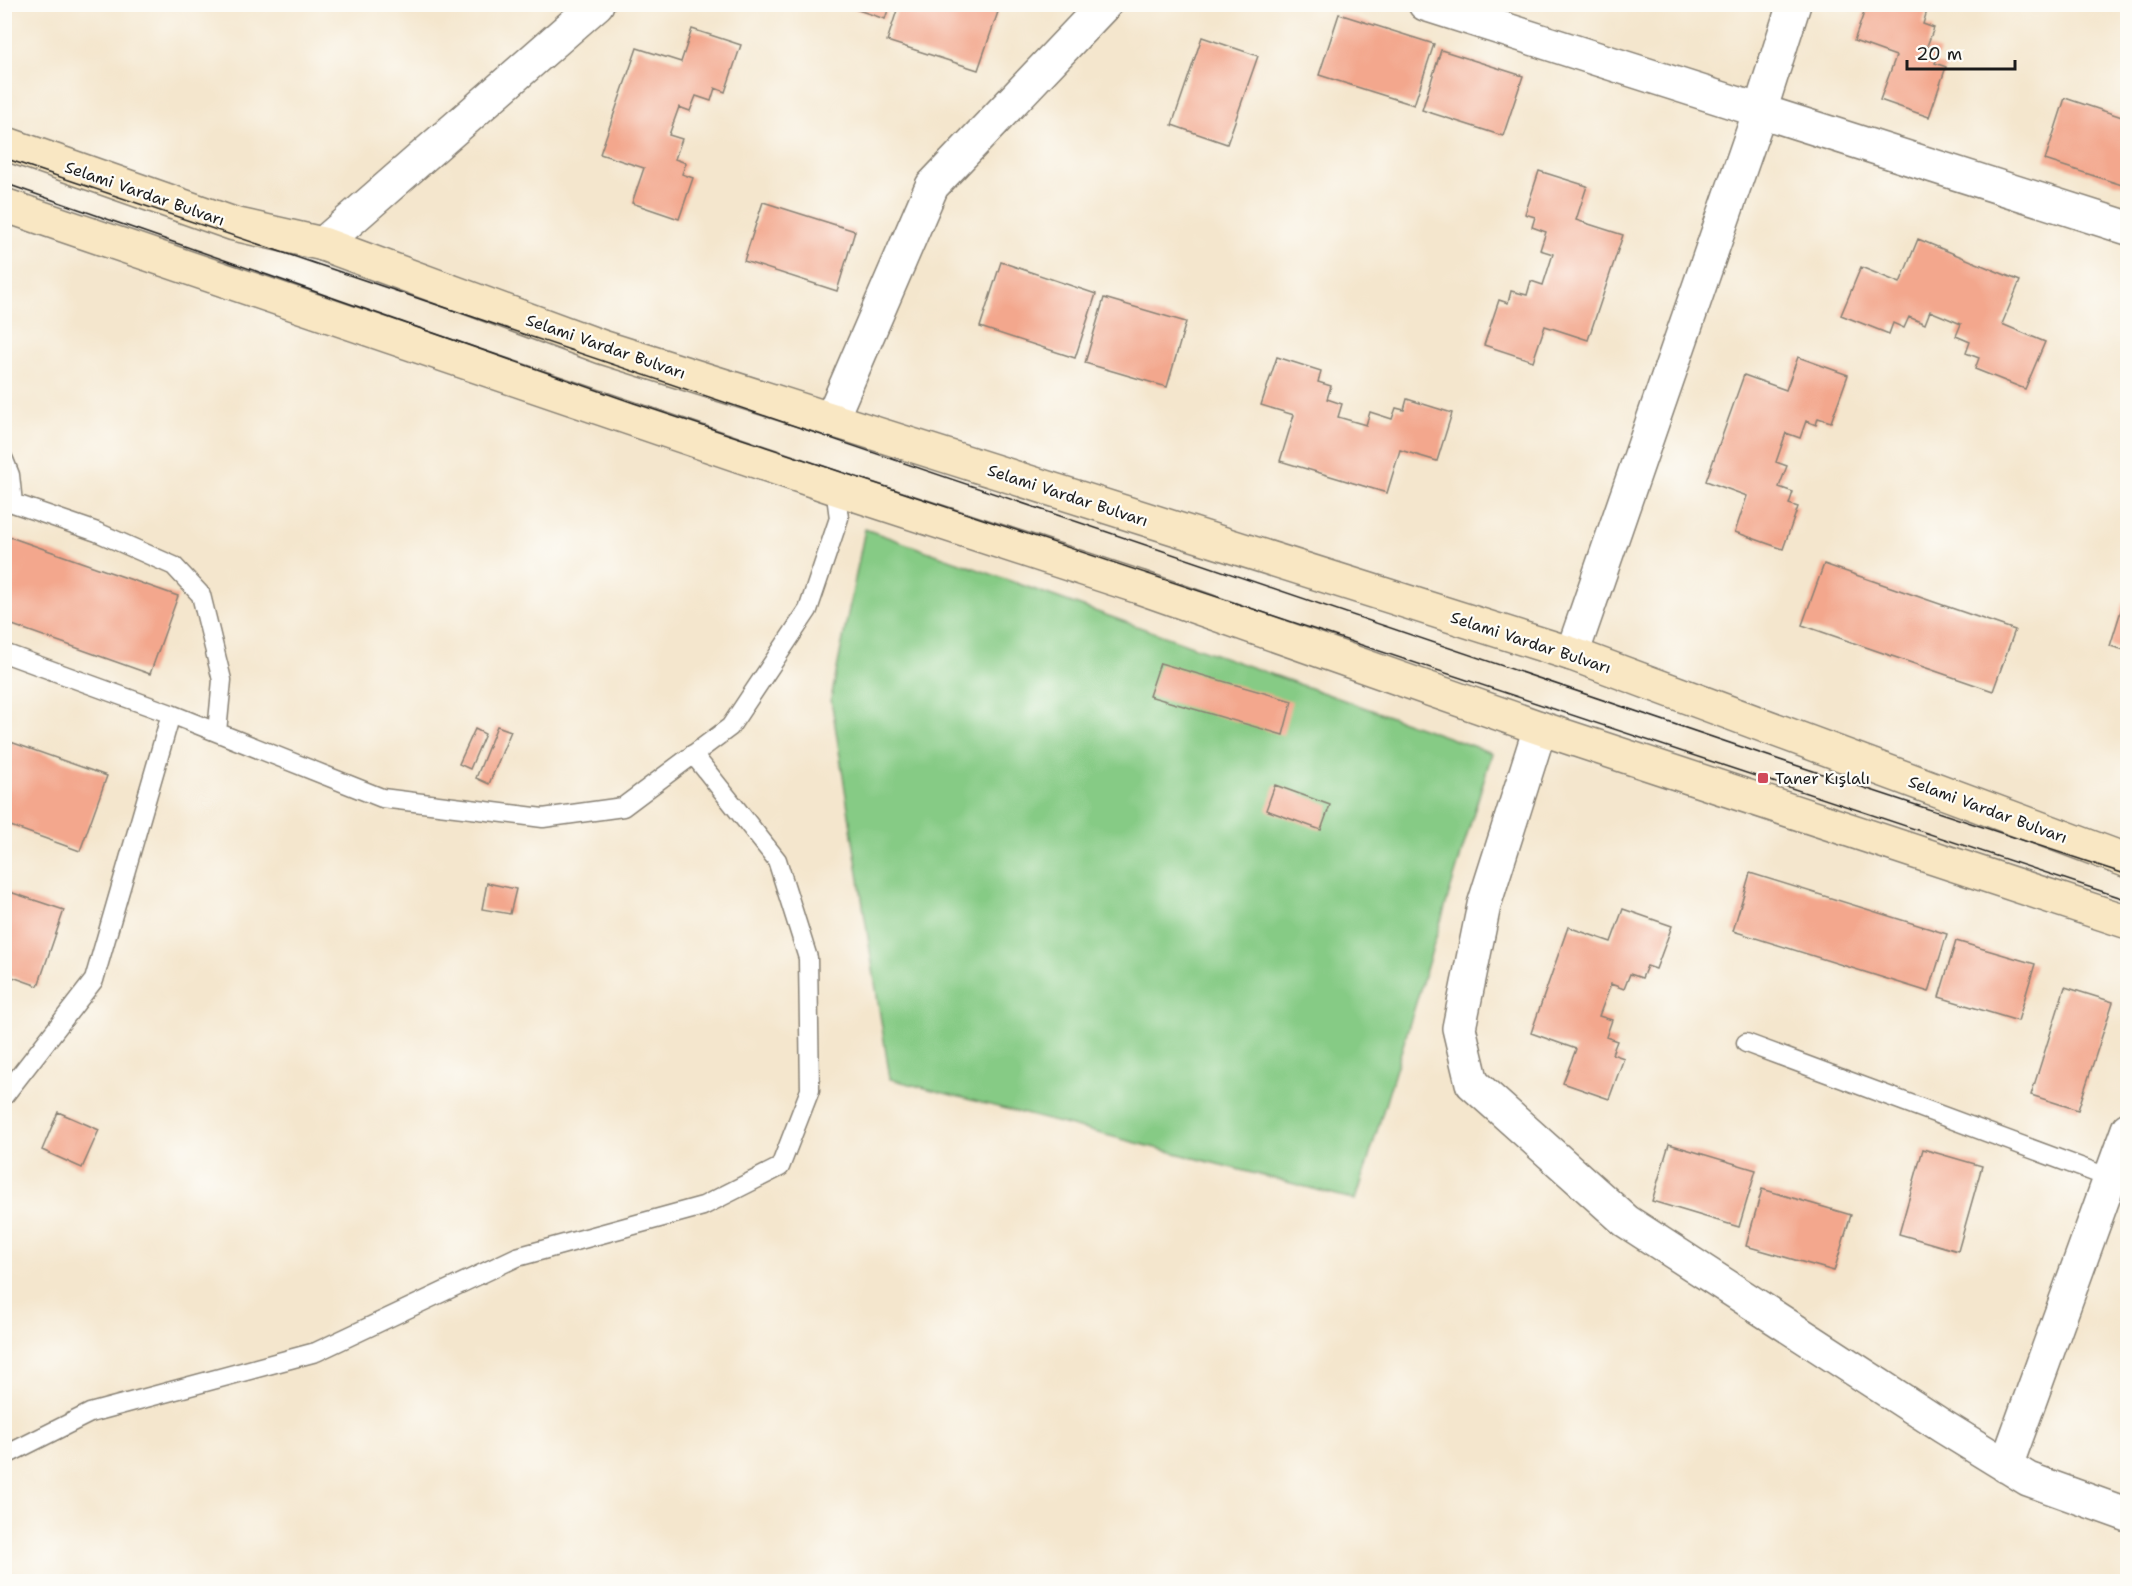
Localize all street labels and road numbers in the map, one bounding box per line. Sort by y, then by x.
street label: Selami Vardar Bulvarı [62,156,228,231]
street label: Selami Vardar Bulvarı [523,309,689,384]
street label: Selami Vardar Bulvarı [985,460,1151,531]
street label: Selami Vardar Bulvarı [1448,607,1614,678]
street label: Selami Vardar Bulvarı [1905,771,2070,848]

